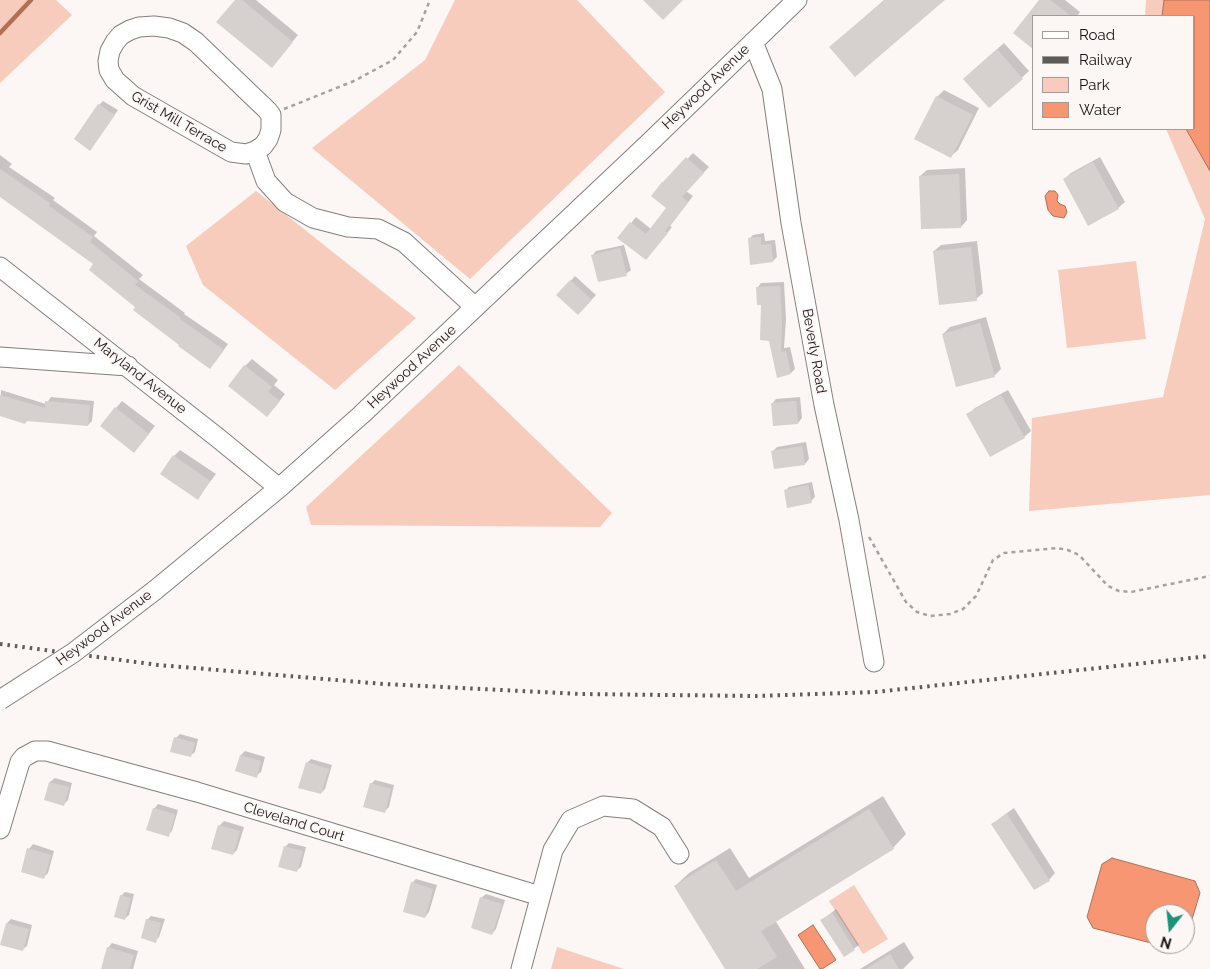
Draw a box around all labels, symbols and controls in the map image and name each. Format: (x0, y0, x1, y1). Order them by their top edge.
legend (1032, 15, 1195, 130)
text: Road (1079, 26, 1115, 44)
street label: Heywood Avenue (659, 41, 753, 133)
text: Railway (1079, 51, 1132, 69)
text: Park (1079, 76, 1110, 94)
street label: Grist Mill Terrace (128, 88, 230, 156)
text: Water (1079, 101, 1121, 119)
street label: Beverly Road (798, 307, 830, 395)
street label: Heywood Avenue (364, 322, 460, 412)
street label: Maryland Avenue (90, 334, 190, 418)
street label: Heywood Avenue (53, 587, 155, 669)
street label: Cleveland Court (242, 799, 346, 845)
north arrow (1145, 904, 1195, 954)
text: N (1159, 933, 1173, 952)

